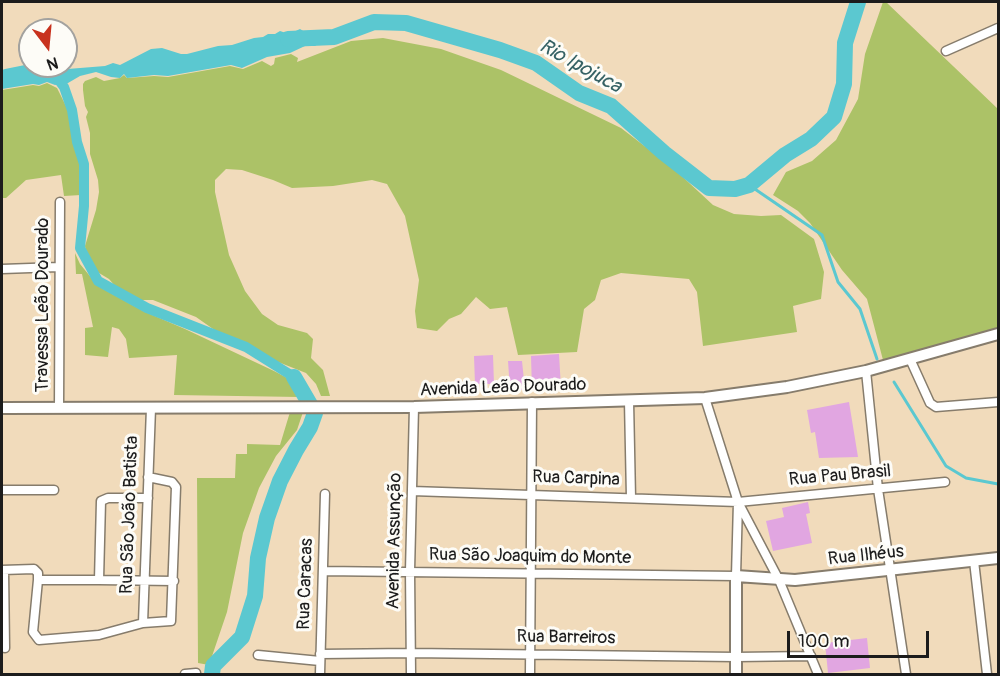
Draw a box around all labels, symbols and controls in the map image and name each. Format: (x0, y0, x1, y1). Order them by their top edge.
north arrow (18, 18, 78, 78)
water label: Rio Ipojuca (535, 35, 625, 99)
text: N (44, 52, 60, 74)
street label: Travessa Leão Dourado (32, 218, 54, 392)
street label: Avenida Leão Dourado (419, 374, 587, 402)
street label: Rua São João Batista (116, 435, 144, 595)
street label: Rua Pau Brasil (788, 461, 892, 491)
street label: Rua Carpina (532, 467, 620, 491)
street label: Avenida Assunção (383, 473, 407, 609)
street label: Rua Caracas (294, 538, 318, 630)
street label: Rua Ilhéus (827, 541, 905, 571)
street label: Rua São Joaquim do Monte (429, 544, 631, 570)
scale bar (790, 619, 932, 657)
street label: Rua Barreiros (516, 626, 616, 650)
text: 100 m (798, 630, 850, 653)

